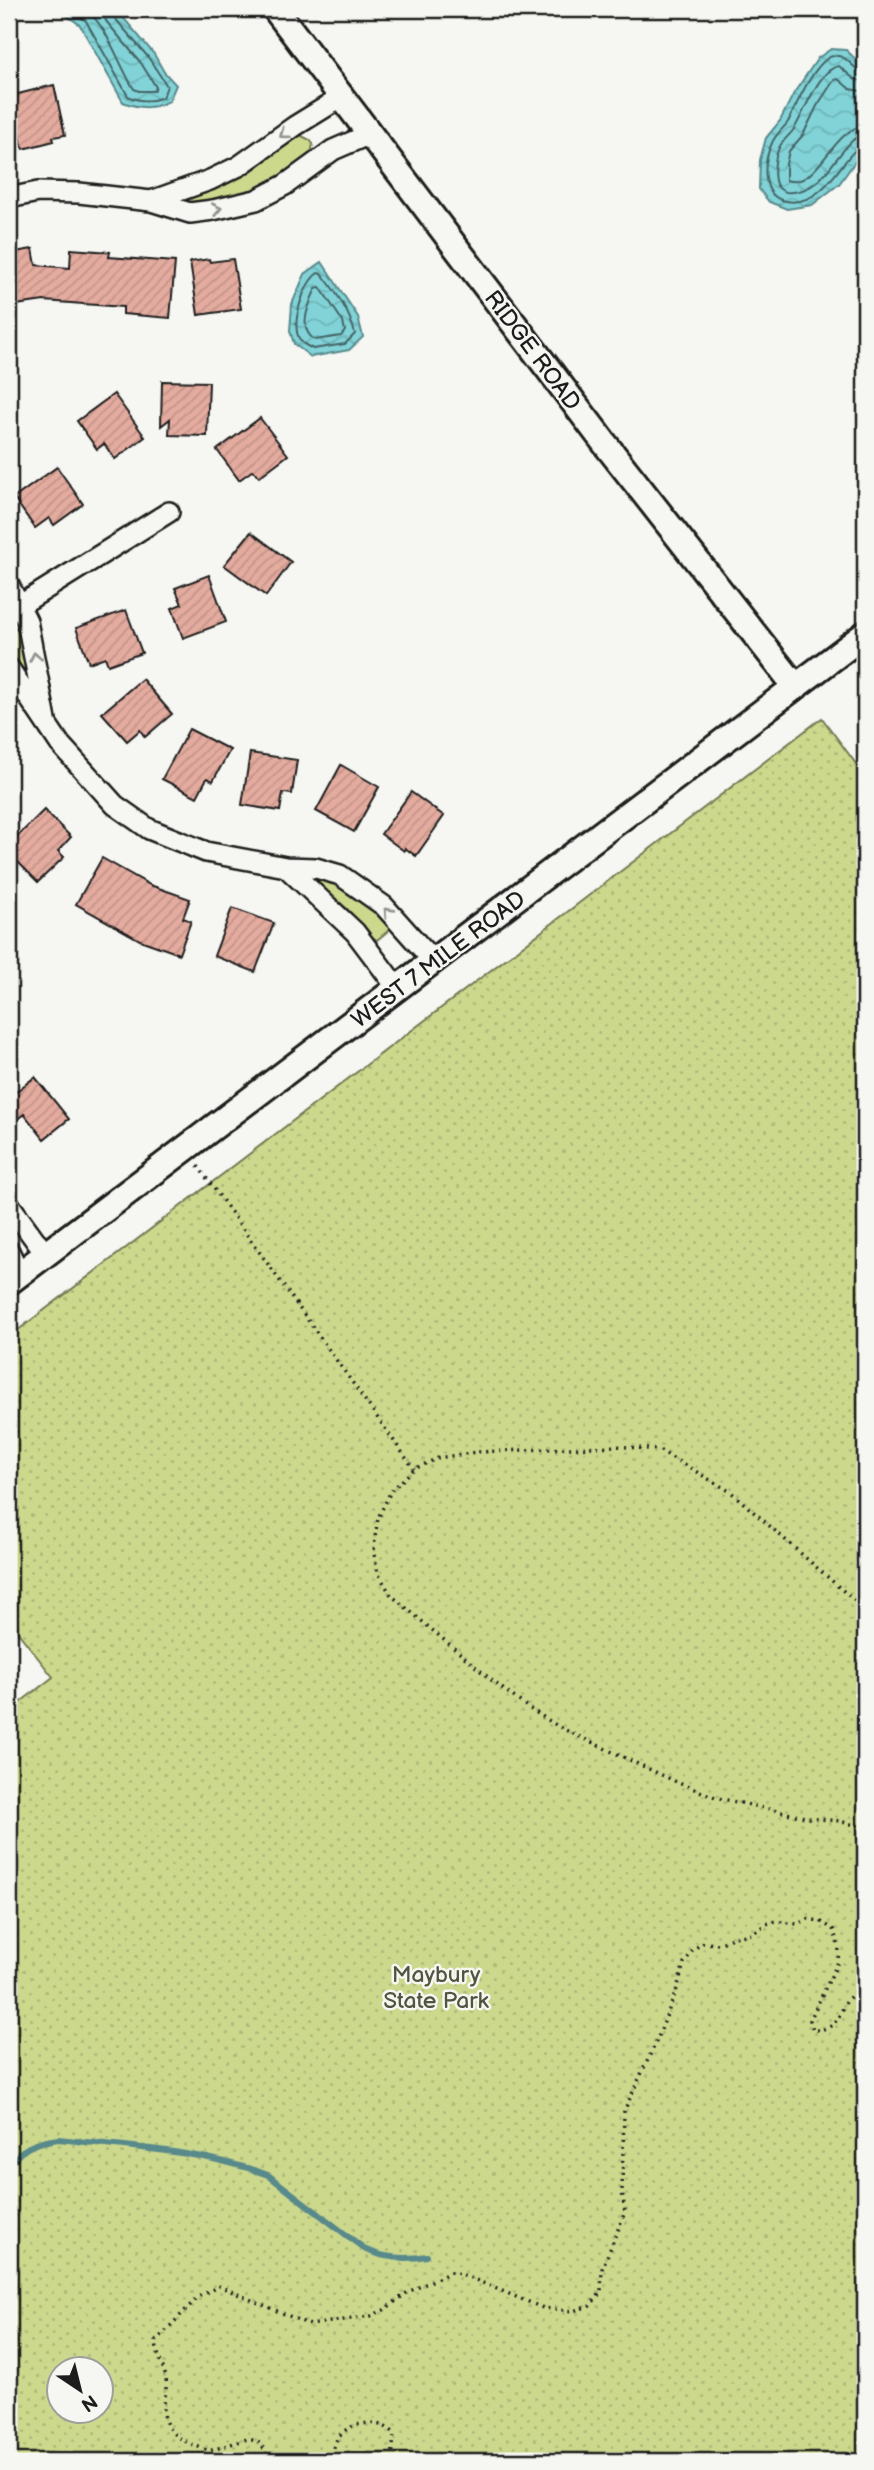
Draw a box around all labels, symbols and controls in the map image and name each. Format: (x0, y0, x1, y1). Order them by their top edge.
one-way arrow (279, 126, 292, 138)
one-way arrow (211, 202, 223, 217)
street label: RIDGE ROAD (478, 285, 586, 416)
one-way arrow (29, 651, 44, 663)
street label: WEST 7 MILE ROAD (346, 885, 531, 1034)
one-way arrow (384, 907, 396, 920)
park label: Maybury State Park (383, 1961, 490, 2015)
north arrow (46, 2354, 116, 2424)
text: N (76, 2389, 101, 2416)

